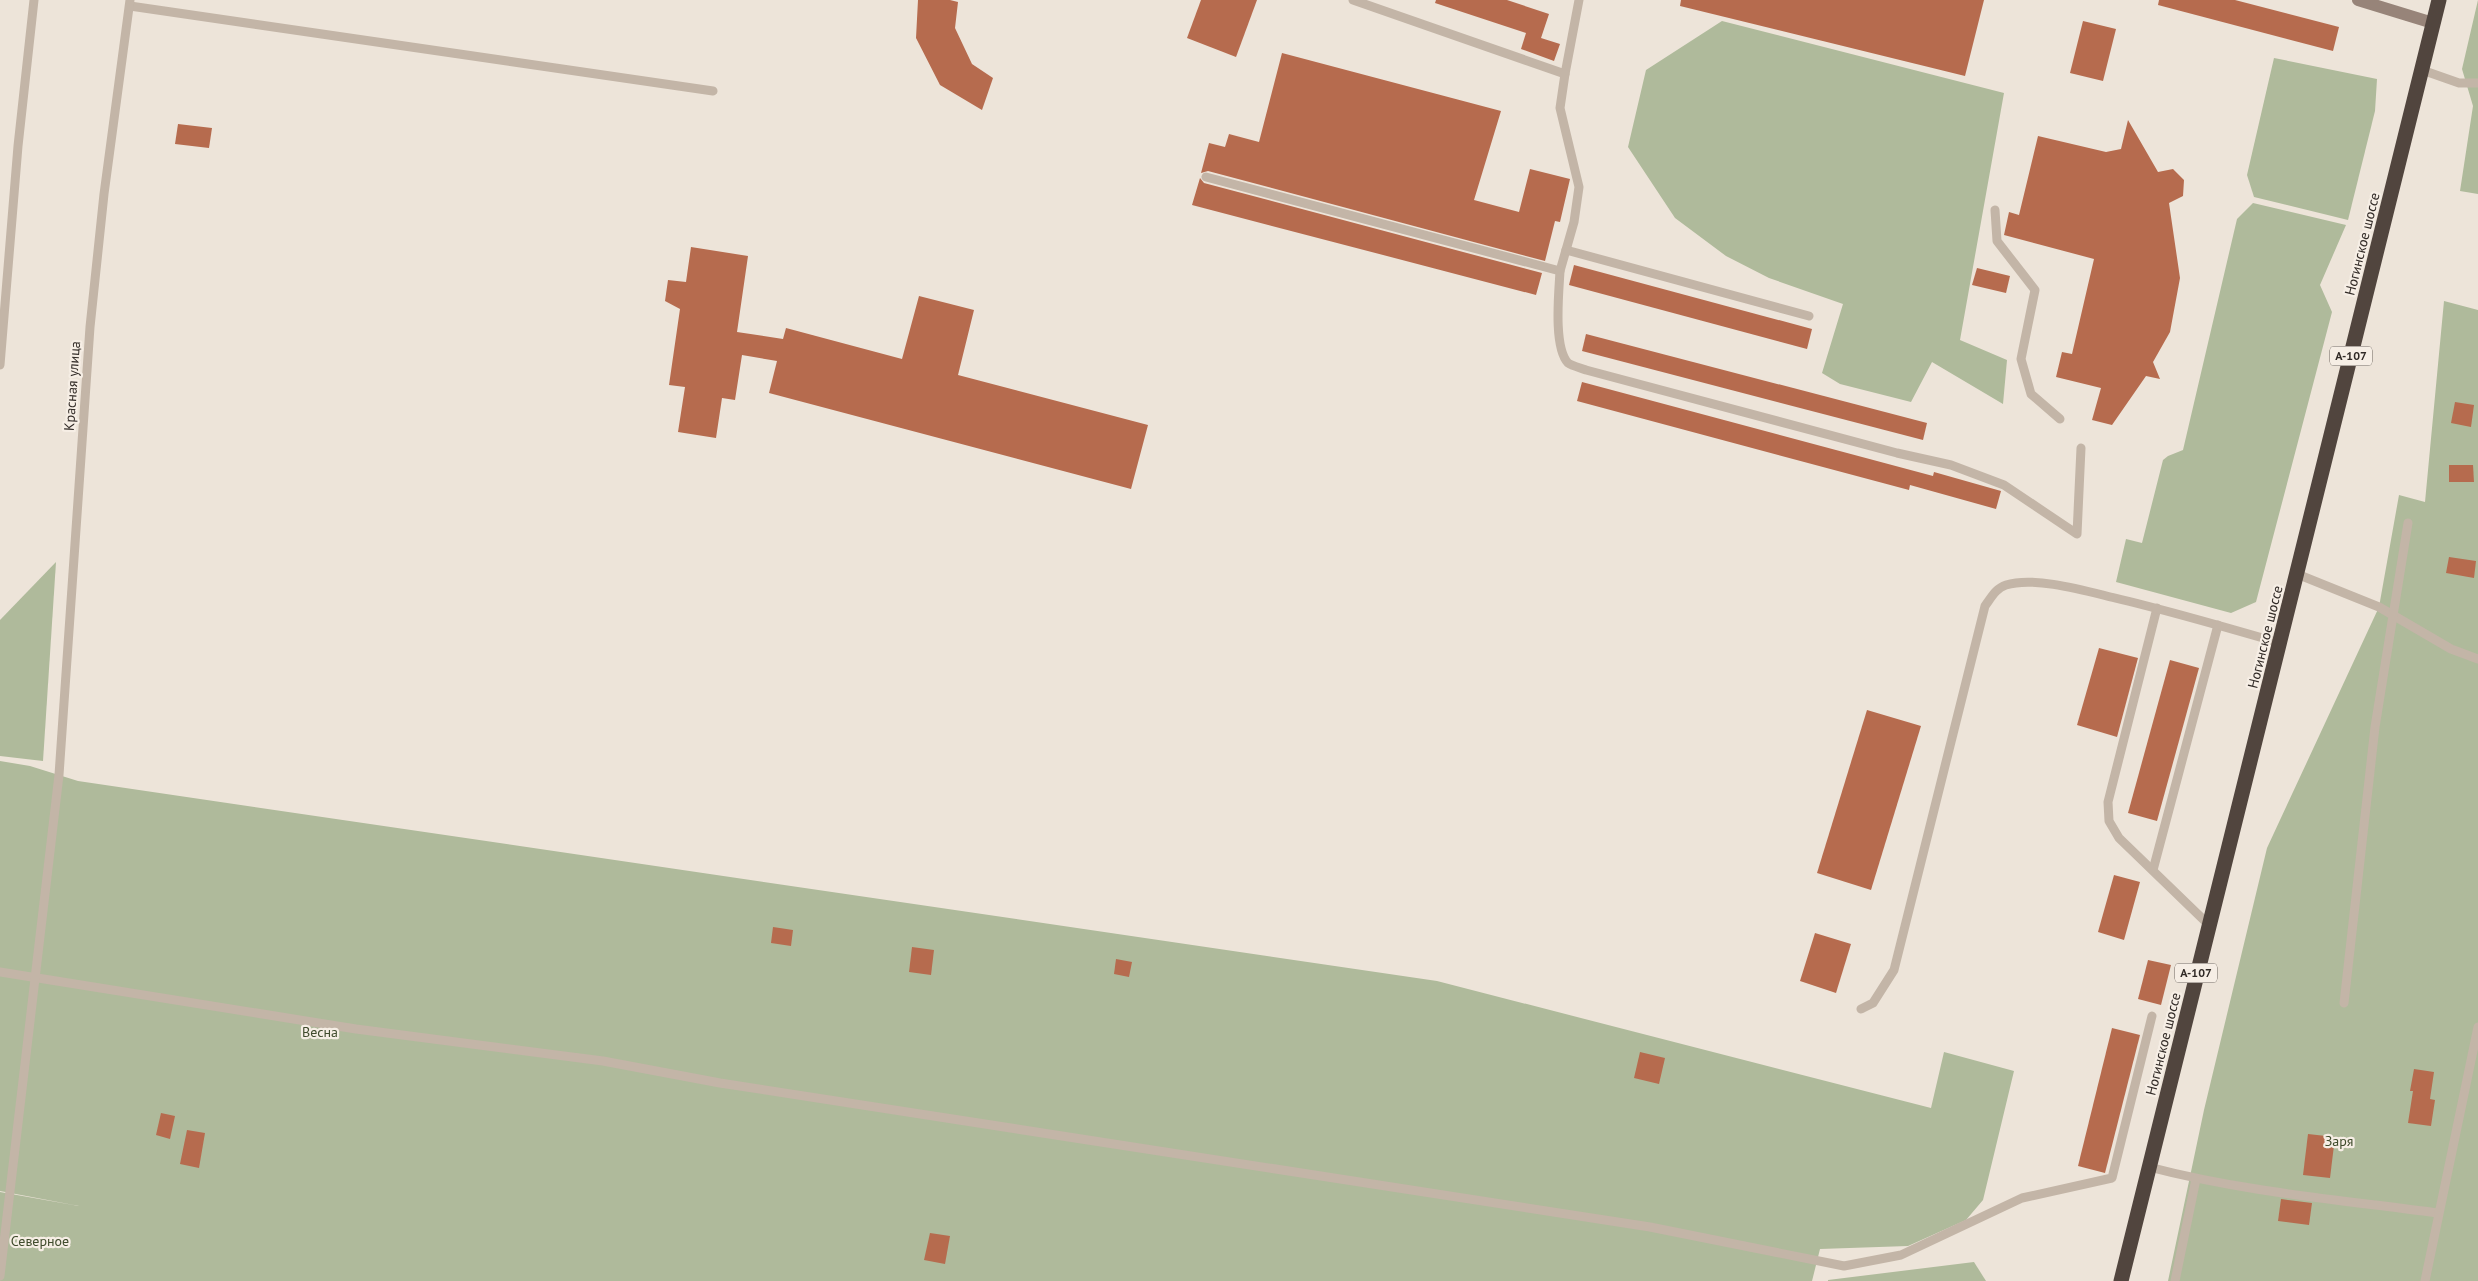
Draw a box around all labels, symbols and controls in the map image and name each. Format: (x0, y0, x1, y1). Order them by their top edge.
street label: Ногинское шоссе (2341, 191, 2383, 297)
street label: Красная улица (60, 340, 84, 431)
road number: А-107 (2330, 346, 2372, 366)
street label: Ногинское шоссе (2244, 584, 2286, 690)
road number: А-107 (2175, 964, 2217, 982)
street label: Ногинское шоссе (2142, 991, 2184, 1097)
park label: Весна (302, 1023, 338, 1041)
park label: Заря (2325, 1132, 2353, 1150)
park label: Северное (11, 1232, 69, 1250)

